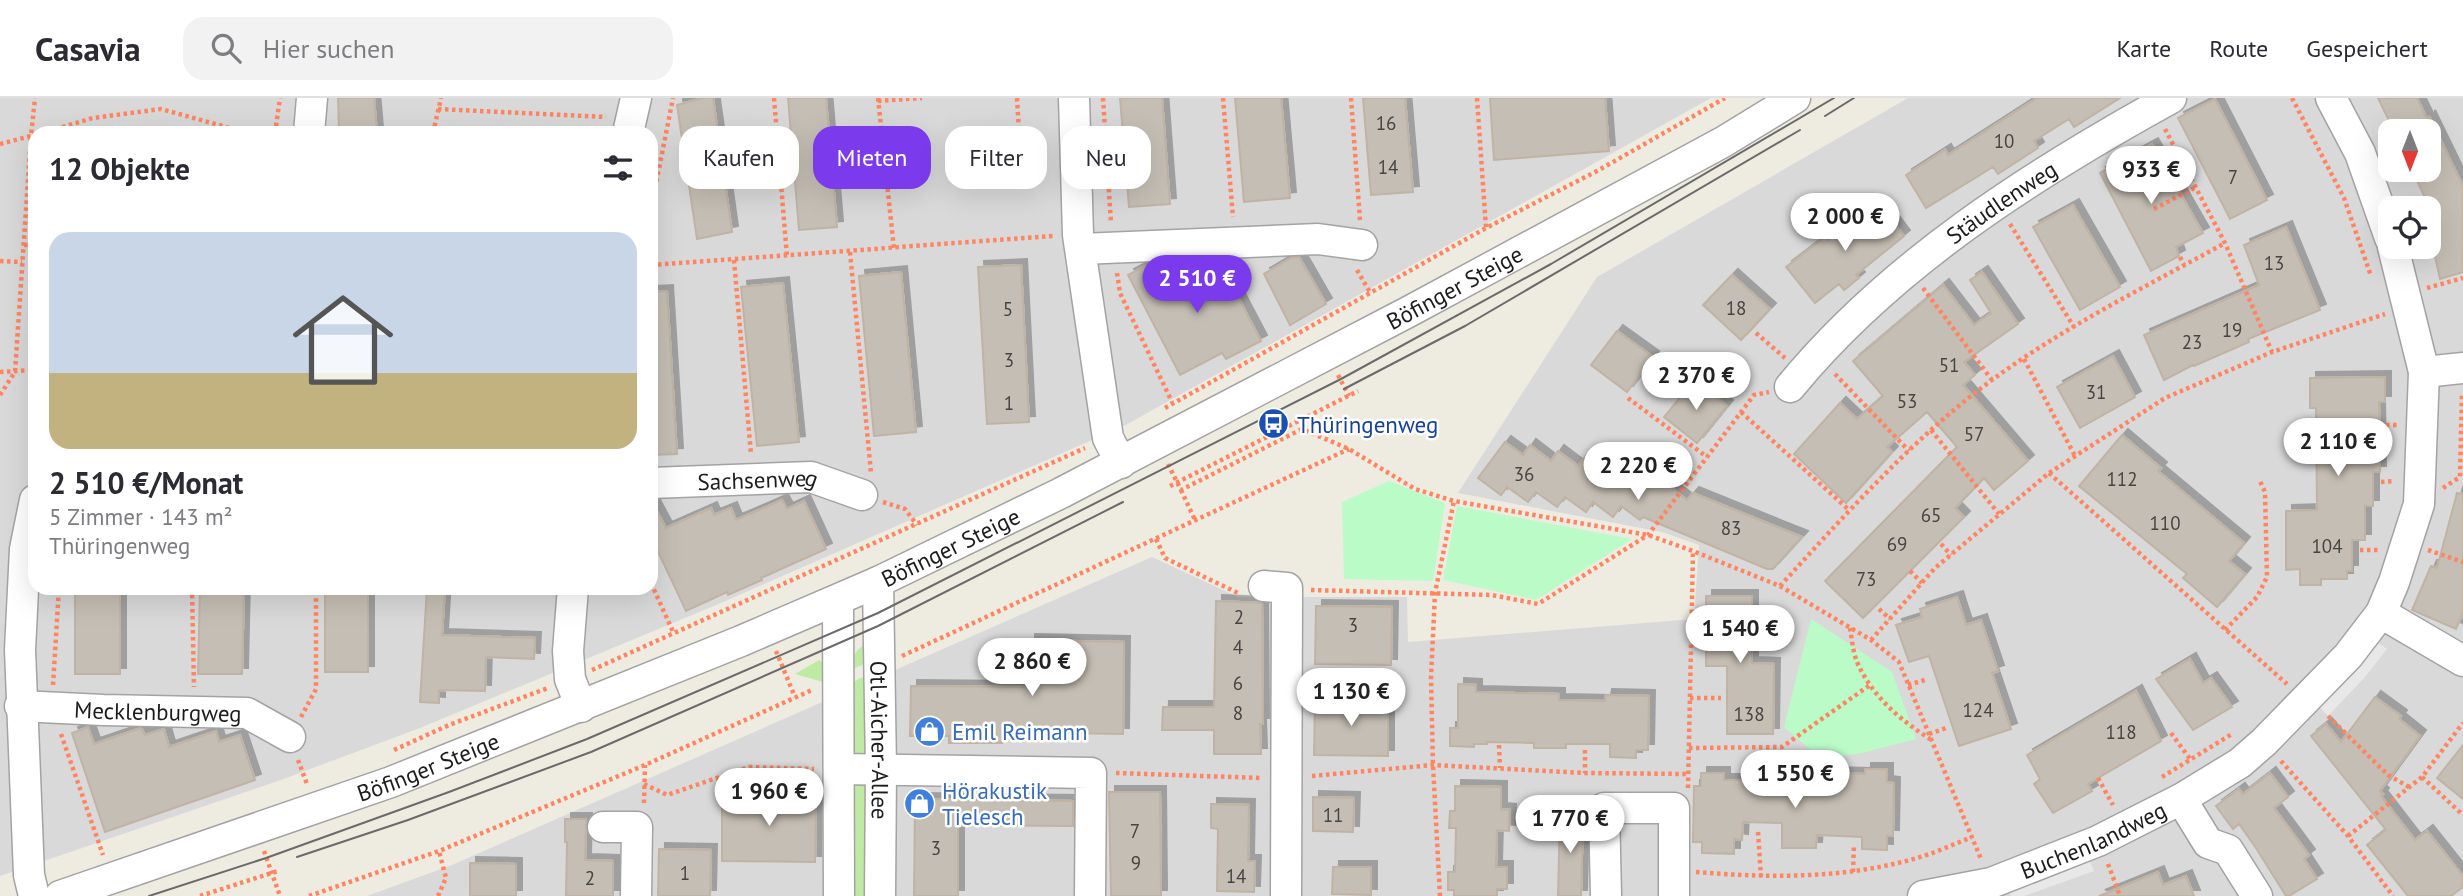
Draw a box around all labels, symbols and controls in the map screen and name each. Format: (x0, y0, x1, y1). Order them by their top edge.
search box (183, 17, 673, 80)
text: Casavia (35, 27, 141, 70)
icon: search (207, 29, 245, 67)
text: Hier suchen (263, 32, 395, 65)
text: Karte (2116, 33, 2171, 64)
text: Route (2209, 33, 2268, 64)
text: Gespeichert (2306, 33, 2428, 64)
house number: 16 (1376, 111, 1396, 135)
north arrow (2378, 119, 2441, 182)
map controls (2378, 119, 2441, 259)
chip: Kaufen (679, 126, 799, 189)
chip: Mieten (813, 126, 931, 189)
chip: Filter (945, 126, 1047, 189)
chip: Neu (1061, 126, 1151, 189)
house number: 10 (1994, 129, 2014, 153)
pin: 933 € (2102, 146, 2200, 206)
text: 12 Objekte (49, 149, 190, 188)
icon: filters (599, 149, 637, 187)
street label: Stäudlenweg (1940, 154, 2062, 250)
text: 933 € (2122, 154, 2180, 183)
house number: 14 (1378, 155, 1398, 179)
house number: 7 (2228, 165, 2238, 189)
pin: 2 000 € (1780, 194, 1910, 253)
button: locate (2378, 196, 2441, 259)
text: 2 000 € (1807, 201, 1883, 230)
street label: Böfinger Steige (1381, 239, 1527, 335)
house number: 13 (2264, 251, 2284, 275)
pin: 2 510 € (1132, 256, 1262, 315)
text: 2 510 € (1159, 263, 1235, 292)
icon: home (280, 277, 406, 403)
house number: 18 (1726, 296, 1746, 320)
house number: 5 (1003, 297, 1013, 321)
house number: 19 (2222, 318, 2242, 342)
house number: 23 (2182, 330, 2202, 354)
house number: 3 (1004, 348, 1014, 372)
pin: 2 370 € (1631, 352, 1761, 412)
house number: 51 (1939, 353, 1959, 377)
text: 2 370 € (1658, 360, 1734, 389)
house number: 31 (2086, 380, 2106, 404)
house number: 53 (1897, 389, 1917, 413)
house number: 1 (1004, 391, 1014, 415)
bus stop icon: Thüringenweg (1257, 407, 1291, 441)
place label: Thüringenweg (1297, 410, 1438, 439)
pin: 2 110 € (2273, 418, 2403, 478)
house number: 57 (1964, 422, 1984, 446)
text: 2 110 € (2300, 426, 2376, 455)
pin: 2 220 € (1573, 442, 1703, 502)
text: 2 220 € (1600, 450, 1676, 479)
street label: Sachsenweg (697, 462, 823, 496)
house number: 36 (1514, 462, 1534, 486)
text: 2 510 €/Monat (49, 463, 243, 502)
house number: 112 (2106, 467, 2138, 491)
street label: Böfinger Steige (876, 501, 1024, 593)
text: 5 Zimmer · 143 m² (49, 502, 233, 531)
house number: 65 (1921, 503, 1941, 527)
house number: 110 (2149, 511, 2181, 535)
house number: 83 (1721, 516, 1741, 540)
text: Thüringenweg (49, 531, 190, 560)
house number: 69 (1887, 532, 1907, 556)
house number: 104 (2311, 534, 2343, 558)
house number: 73 (1856, 567, 1876, 591)
house number: 2 (1234, 605, 1244, 629)
pin: 1 540 € (1675, 606, 1805, 665)
house number: 3 (1348, 613, 1358, 637)
text: 1 540 € (1702, 613, 1778, 642)
house number: 4 (1233, 635, 1243, 659)
pin: 2 860 € (967, 638, 1097, 698)
text: 2 860 € (994, 646, 1070, 675)
street label: Otl-Aicher-Allee (865, 660, 896, 820)
pin: 1 130 € (1286, 668, 1416, 728)
house number: 6 (1233, 671, 1243, 695)
text: 1 130 € (1313, 676, 1389, 705)
street label: Mecklenburgweg (73, 694, 242, 727)
house number: 124 (1962, 698, 1994, 722)
house number: 8 (1233, 701, 1243, 725)
house number: 138 (1733, 702, 1765, 726)
shop icon: Emil Reimann (912, 714, 946, 748)
place label: Emil Reimann (952, 717, 1088, 746)
house number: 118 (2105, 720, 2137, 744)
street label: Böfinger Steige (353, 726, 503, 807)
pin: 1 550 € (1730, 750, 1860, 810)
text: 1 550 € (1757, 758, 1833, 787)
pin: 1 960 € (704, 768, 834, 828)
text: 1 960 € (731, 776, 807, 805)
place label: Hörakustik Tielesch (942, 776, 1047, 831)
shop icon: Hörakustik Tielesch (902, 786, 936, 820)
street label: Buchenlandweg (2016, 795, 2171, 885)
pin: 1 770 € (1505, 796, 1635, 855)
house number: 11 (1323, 803, 1343, 827)
text: 1 770 € (1532, 803, 1608, 832)
house number: 7 (1130, 819, 1140, 843)
house number: 3 (931, 836, 941, 860)
house number: 9 (1131, 851, 1141, 875)
house number: 1 (680, 861, 690, 885)
house number: 14 (1226, 864, 1246, 888)
house number: 2 (585, 866, 595, 890)

